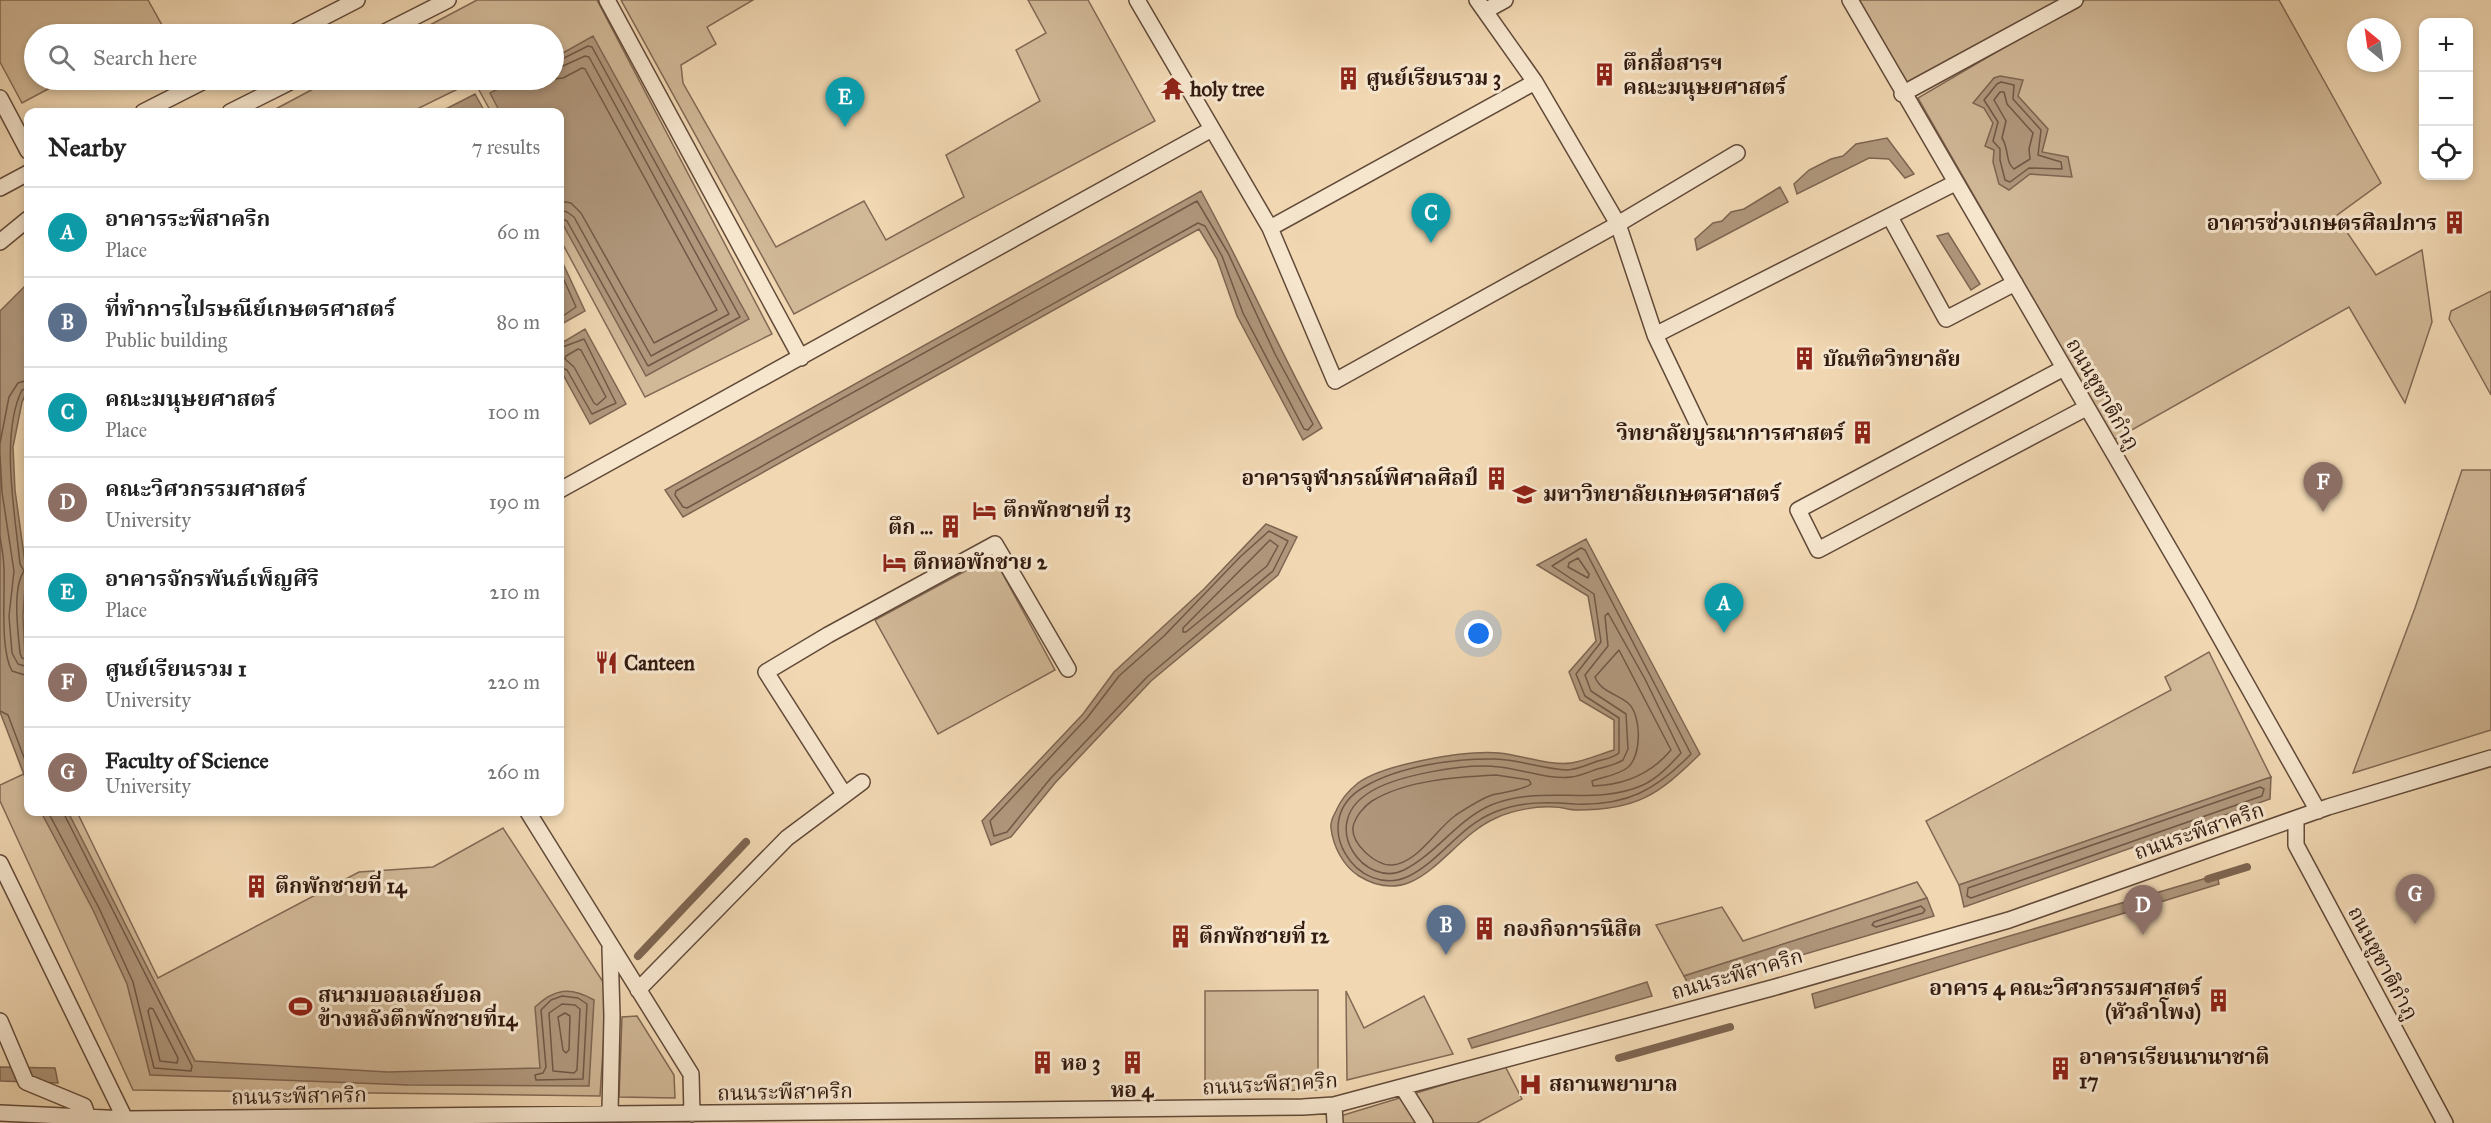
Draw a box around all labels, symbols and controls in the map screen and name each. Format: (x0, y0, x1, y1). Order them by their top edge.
north arrow (2347, 18, 2401, 72)
map controls (2419, 18, 2473, 180)
button: + (2419, 18, 2473, 72)
search box (24, 24, 564, 90)
icon: search (45, 41, 78, 74)
text: Search here (93, 44, 197, 71)
place label: ตึกสื่อสารฯ คณะมนุษยศาสตร์ (1623, 47, 1788, 101)
building icon: ตึกสื่อสารฯ คณะมนุษยศาสตร์ (1592, 62, 1618, 88)
building icon: ศูนย์เรียนรวม 3 (1335, 65, 1361, 91)
place label: ศูนย์เรียนรวม 3 (1366, 65, 1501, 91)
button: − (2419, 72, 2473, 126)
temple icon: holy tree (1159, 76, 1185, 102)
place label: holy tree (1189, 76, 1265, 102)
pin: E (826, 78, 864, 127)
button: locate (2419, 126, 2473, 180)
text: Nearby (48, 131, 126, 163)
text: 7 results (472, 135, 540, 159)
pin: C (1412, 194, 1450, 243)
text: อาคารระพีสาคริก (105, 205, 270, 232)
place label: อาคารช่วงเกษตรศิลปการ (2207, 210, 2437, 236)
building icon: อาคารช่วงเกษตรศิลปการ (2442, 210, 2468, 236)
text: A (61, 220, 74, 244)
text: 60 m (497, 220, 540, 244)
text: Place (105, 238, 147, 262)
text: ที่ทำการไปรษณีย์เกษตรศาสตร์ (105, 295, 395, 322)
text: B (61, 310, 74, 334)
text: 80 m (497, 310, 540, 334)
text: Public building (105, 328, 227, 352)
street label: ถนนชูชาติกำภู (2060, 333, 2146, 455)
building icon: บัณฑิตวิทยาลัย (1792, 346, 1818, 372)
place label: บัณฑิตวิทยาลัย (1823, 346, 1960, 372)
text: คณะมนุษยศาสตร์ (105, 385, 276, 412)
text: C (61, 400, 74, 424)
text: 100 m (488, 400, 540, 424)
text: Place (105, 418, 147, 442)
place label: วิทยาลัยบูรณาการศาสตร์ (1616, 420, 1846, 446)
building icon: วิทยาลัยบูรณาการศาสตร์ (1849, 420, 1875, 446)
pin: F (2304, 462, 2342, 512)
place label: อาคารจุฬาภรณ์พิศาลศิลป์ (1242, 465, 1478, 492)
building icon: อาคารจุฬาภรณ์พิศาลศิลป์ (1483, 465, 1509, 491)
text: คณะวิศวกรรมศาสตร์ (105, 475, 306, 502)
school or university icon: มหาวิทยาลัยเกษตรศาสตร์ (1512, 481, 1538, 507)
place label: มหาวิทยาลัยเกษตรศาสตร์ (1543, 481, 1782, 507)
text: D (60, 490, 75, 514)
text: 190 m (489, 490, 540, 514)
place label: ตึกพักชายที่ 13 (1003, 494, 1131, 523)
hotel icon: ตึกพักชายที่ 13 (972, 497, 998, 523)
text: University (105, 508, 191, 532)
place label: ตึก ... (888, 514, 933, 540)
building icon: ตึก ... (938, 514, 964, 540)
hotel icon: ตึกหอพักชาย 2 (882, 549, 908, 575)
place label: ตึกหอพักชาย 2 (913, 549, 1048, 575)
text: อาคารจักรพันธ์เพ็ญศิริ (105, 565, 319, 592)
text: E (60, 580, 75, 604)
text: 210 m (490, 580, 540, 604)
pin: A (1704, 584, 1744, 633)
text: Place (105, 598, 147, 622)
your location (1464, 619, 1493, 648)
restaurant icon: Canteen (593, 650, 619, 676)
place label: Canteen (624, 650, 695, 676)
text: ศูนย์เรียนรวม 1 (105, 655, 247, 682)
text: F (61, 670, 74, 694)
text: 220 m (488, 670, 540, 694)
text: University (105, 688, 191, 712)
text: Faculty of Science (105, 747, 269, 774)
text: G (60, 760, 75, 784)
text: 260 m (487, 760, 540, 784)
text: University (105, 774, 191, 798)
street label: ถนนระพีสาคริก (2130, 797, 2268, 865)
place label: ตึกพักชายที่ 14 (275, 870, 408, 899)
building icon: ตึกพักชายที่ 14 (244, 873, 270, 899)
pin: G (2396, 874, 2434, 924)
pin: D (2124, 886, 2162, 935)
street label: ถนนชูชาติกำภู (2342, 902, 2424, 1024)
pin: B (1426, 906, 1466, 955)
building icon: กองกิจการนิสิต (1472, 916, 1498, 942)
place label: กองกิจการนิสิต (1503, 916, 1642, 942)
place label: ตึกพักชายที่ 12 (1199, 920, 1330, 949)
building icon: ตึกพักชายที่ 12 (1168, 923, 1194, 949)
street label: ถนนระพีสาคริก (1668, 943, 1806, 1005)
place label: อาคาร 4 คณะวิศวกรรมศาสตร์ (หัวลำโพง) (1929, 975, 2203, 1025)
place label: สนามบอลเลย์บอล ข้างหลังตึกพักชายที่14 (318, 982, 519, 1032)
building icon: อาคาร 4 คณะวิศวกรรมศาสตร์ (หัวลำโพง) (2206, 987, 2232, 1013)
sports icon: สนามบอลเลย์บอล ข้างหลังตึกพักชายที่14 (287, 994, 313, 1020)
place label: อาคารเรียนนานาชาติ 17 (2079, 1044, 2270, 1094)
building icon: หอ 4 (1119, 1049, 1145, 1075)
building icon: หอ 3 (1030, 1050, 1056, 1076)
place label: หอ 3 (1061, 1050, 1100, 1076)
building icon: อาคารเรียนนานาชาติ 17 (2048, 1056, 2074, 1082)
street label: ถนนระพีสาคริก (1201, 1067, 1339, 1101)
hospital icon: สถานพยาบาล (1518, 1071, 1544, 1097)
place label: สถานพยาบาล (1549, 1071, 1678, 1097)
place label: หอ 4 (1111, 1077, 1155, 1103)
street label: ถนนระพีสาคริก (717, 1078, 853, 1106)
street label: ถนนระพีสาคริก (231, 1082, 367, 1110)

